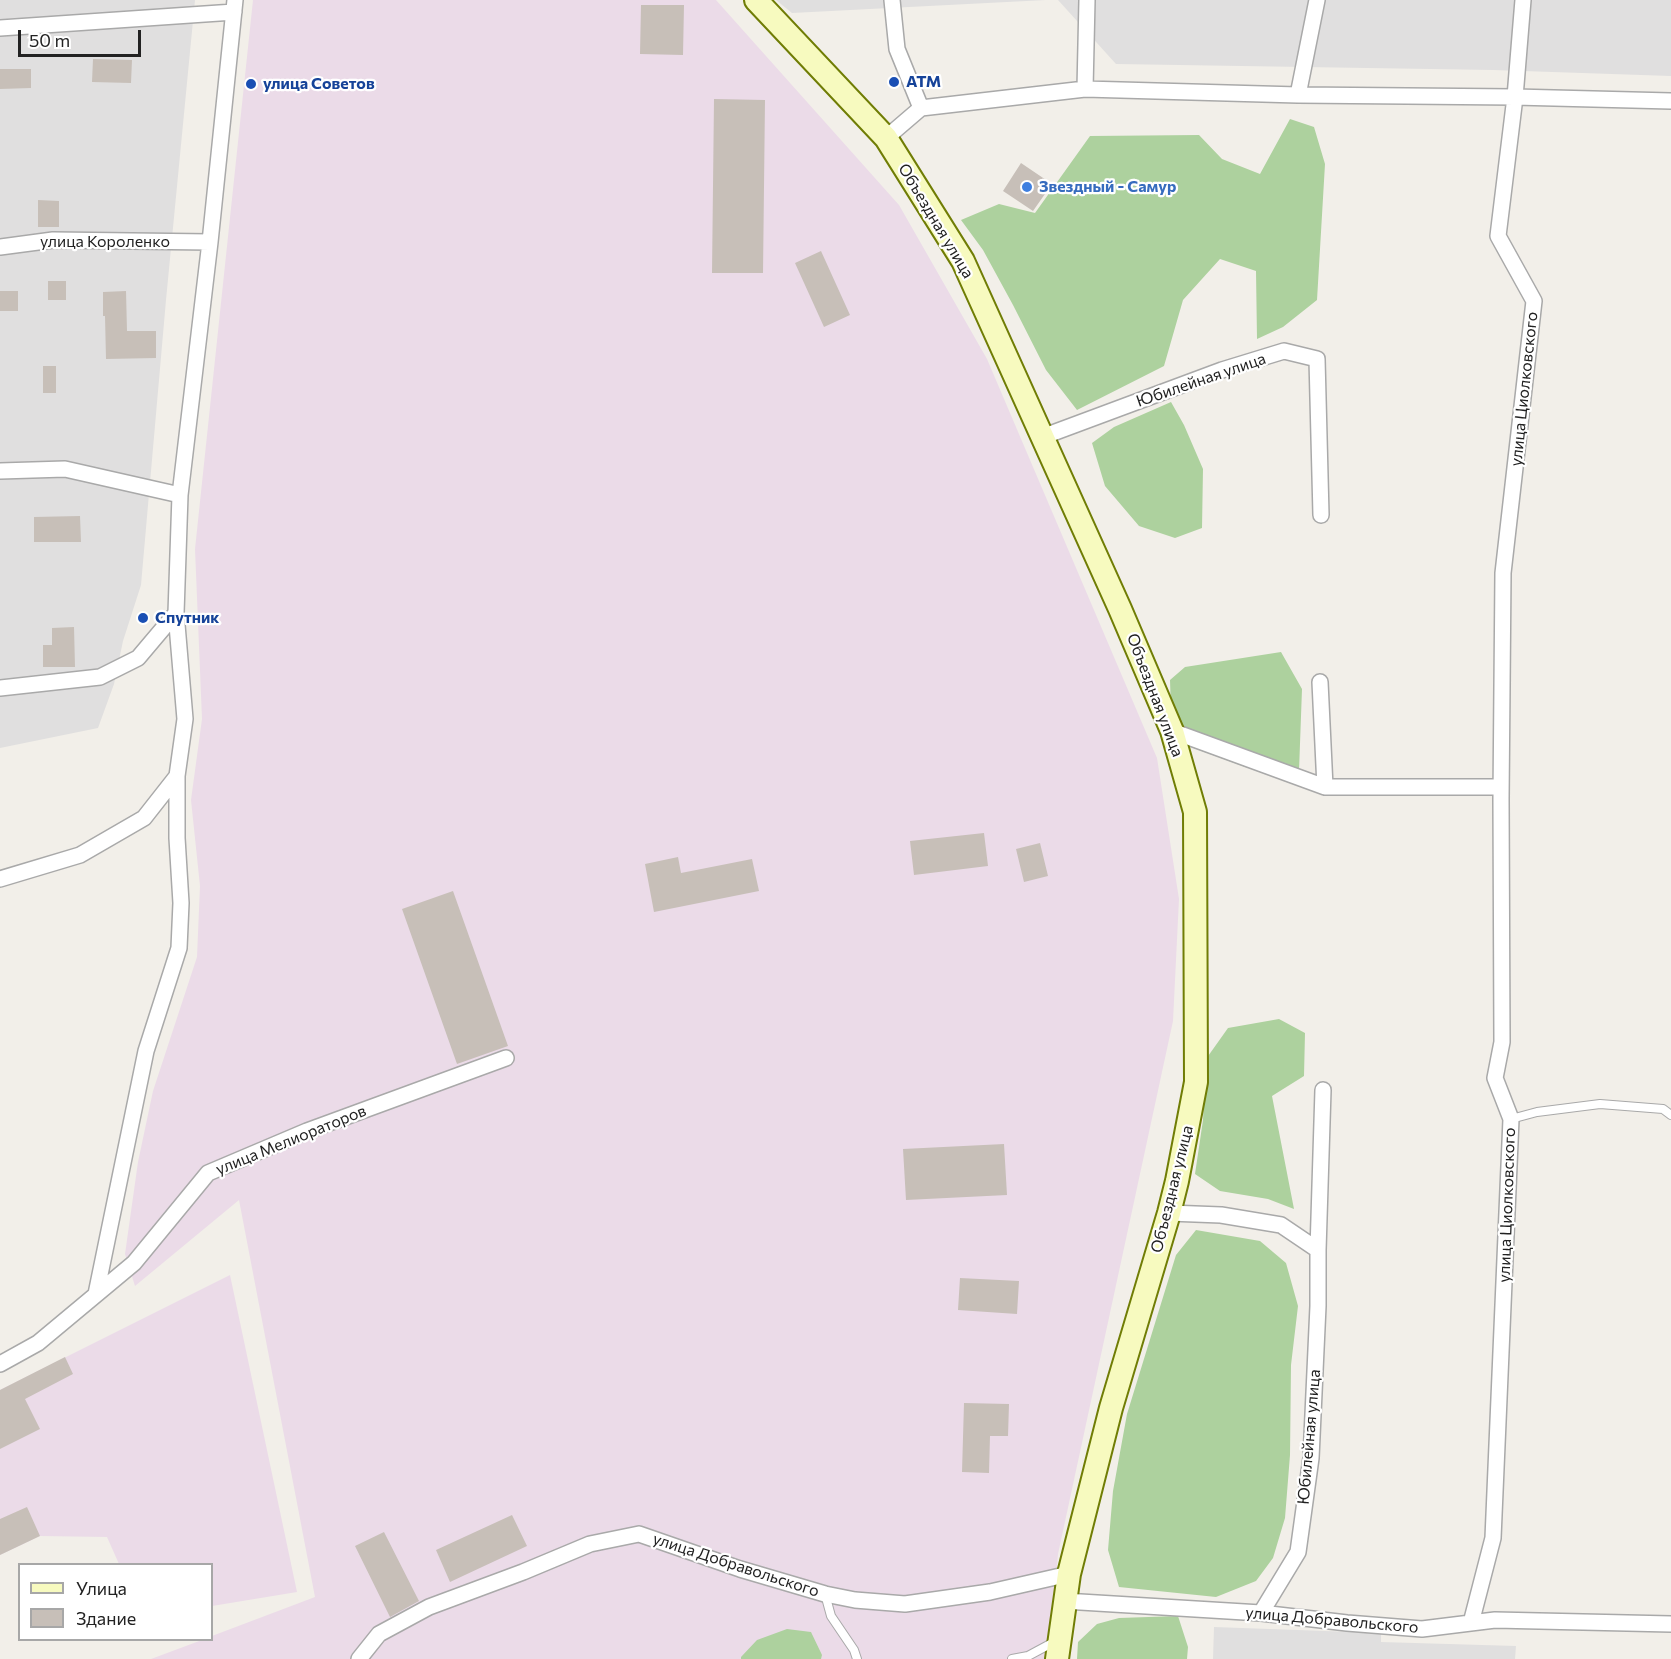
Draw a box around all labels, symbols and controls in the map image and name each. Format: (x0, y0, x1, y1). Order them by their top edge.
scale bar (21, 18, 144, 56)
text: 50 m (29, 29, 70, 51)
place label: АТМ (906, 72, 941, 92)
place label: улица Советов (263, 74, 375, 94)
marker: АТМ (887, 75, 901, 89)
marker: улица Советов (244, 77, 258, 91)
street label: Объездная улица (894, 160, 978, 282)
place label: Звездный - Самур (1039, 177, 1176, 197)
marker: Звездный - Самур (1020, 180, 1034, 194)
street label: улица Короленко (40, 232, 170, 252)
street label: улица Циолковского (1506, 311, 1542, 467)
street label: Юбилейная улица (1134, 349, 1268, 411)
place label: Спутник (155, 608, 219, 628)
marker: Спутник (136, 611, 150, 625)
street label: Объездная улица (1123, 631, 1187, 759)
street label: улица Мелиораторов (213, 1101, 369, 1179)
street label: Объездная улица (1147, 1123, 1197, 1255)
street label: улица Циолковского (1495, 1127, 1519, 1283)
street label: Юбилейная улица (1294, 1369, 1324, 1505)
street label: улица Добравольского (650, 1529, 822, 1601)
legend (18, 1563, 213, 1641)
text: Улица (76, 1577, 127, 1599)
street label: улица Добравольского (1245, 1603, 1419, 1637)
text: Здание (76, 1607, 136, 1629)

